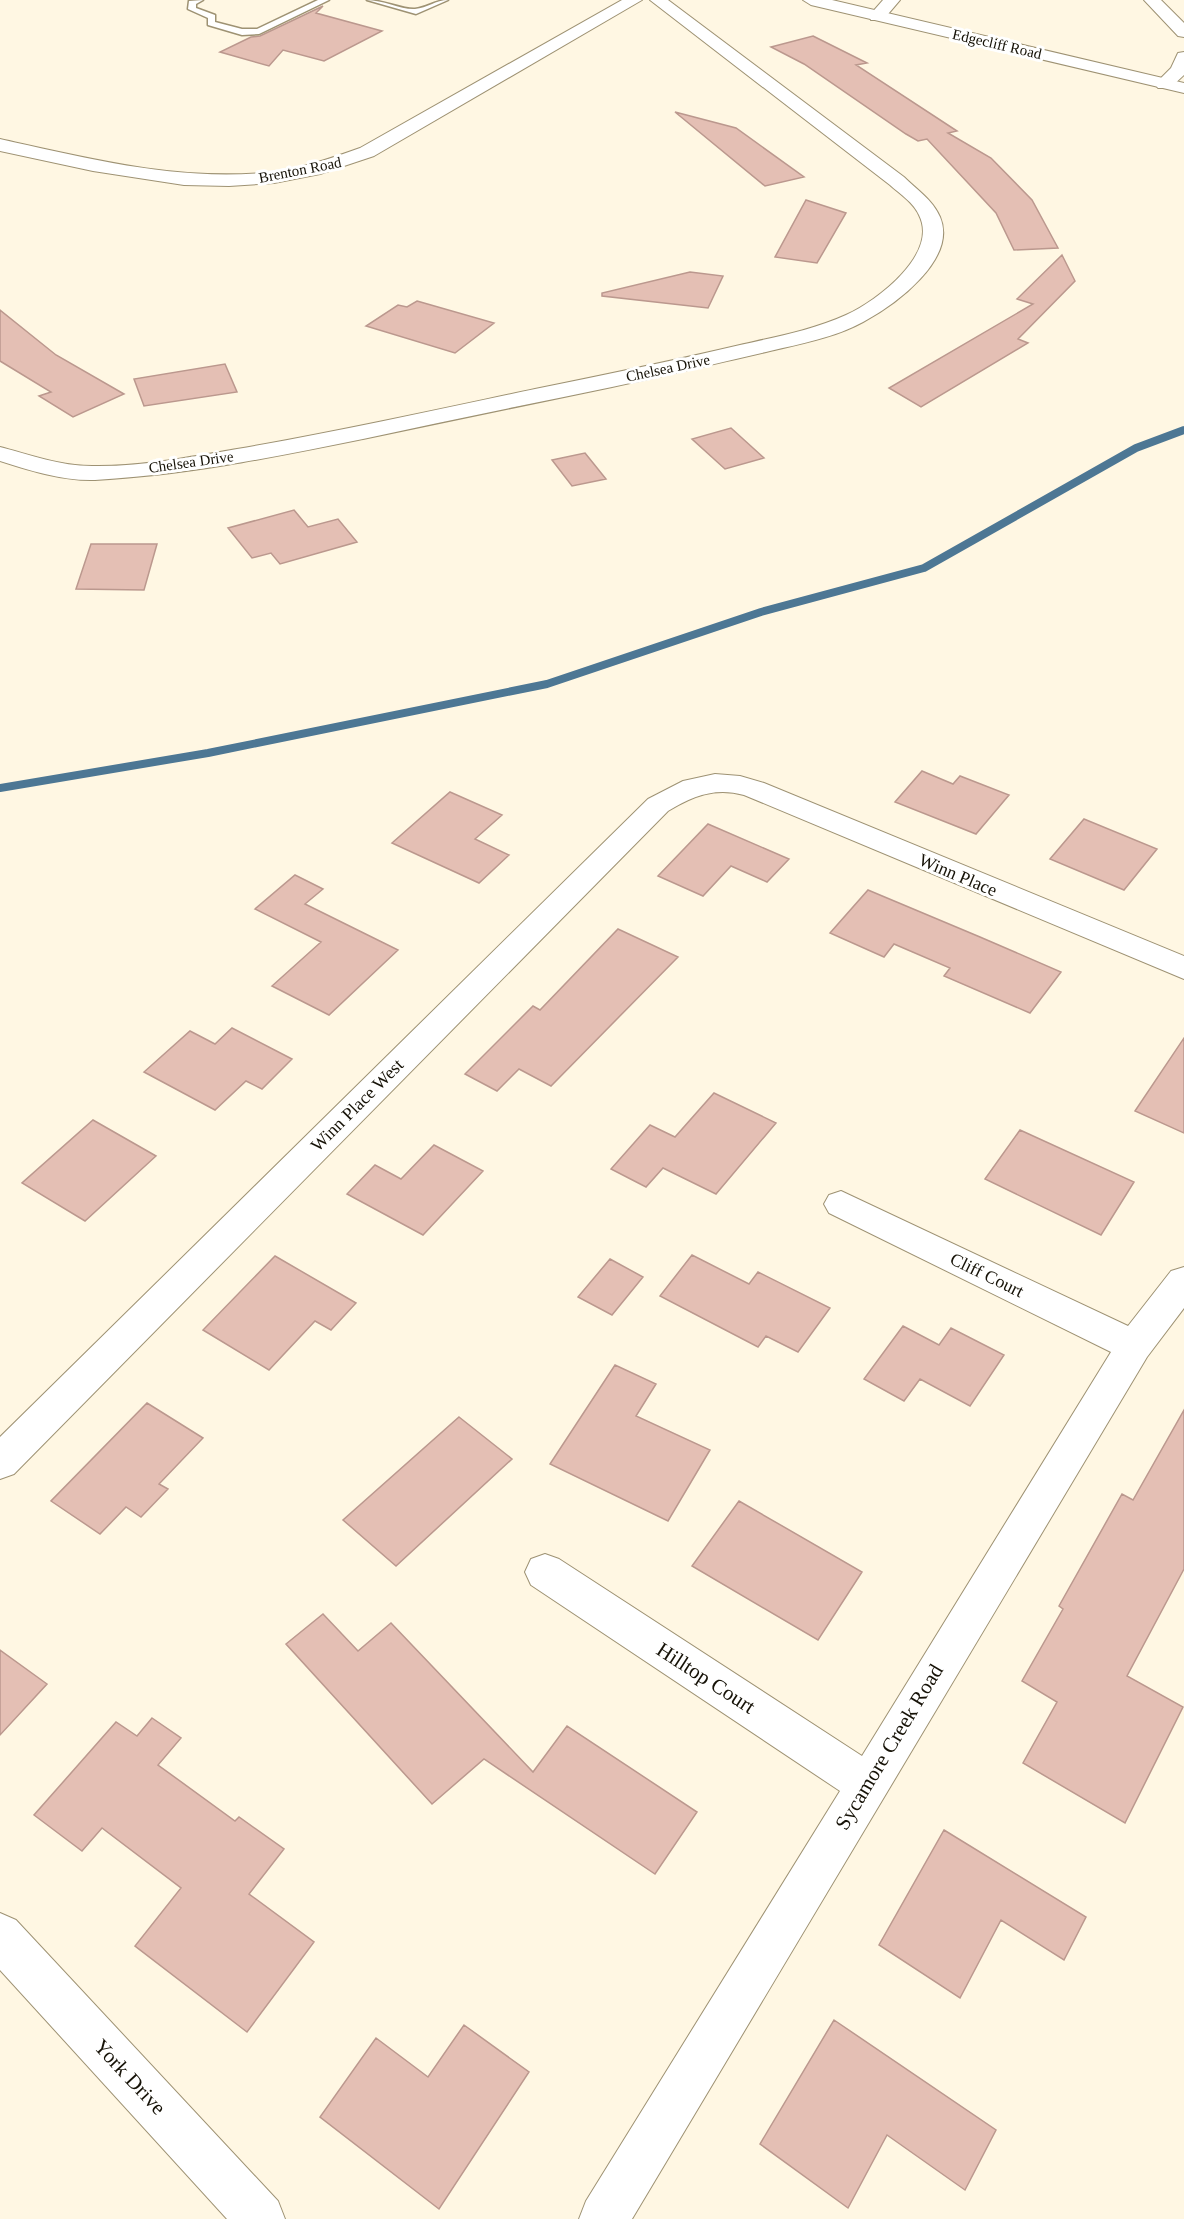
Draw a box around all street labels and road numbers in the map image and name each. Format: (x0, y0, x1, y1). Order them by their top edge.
street label: Edgecliff Road (951, 26, 1044, 62)
street label: Brenton Road (257, 154, 343, 186)
street label: Chelsea Drive (625, 351, 712, 385)
street label: Chelsea Drive (148, 448, 235, 476)
street label: Winn Place (916, 850, 1000, 900)
street label: Winn Place West (307, 1055, 407, 1155)
street label: Cliff Court (947, 1249, 1027, 1301)
street label: Hilltop Court (652, 1637, 760, 1719)
street label: Sycamore Creek Road (830, 1659, 948, 1834)
street label: York Drive (89, 2034, 171, 2120)

